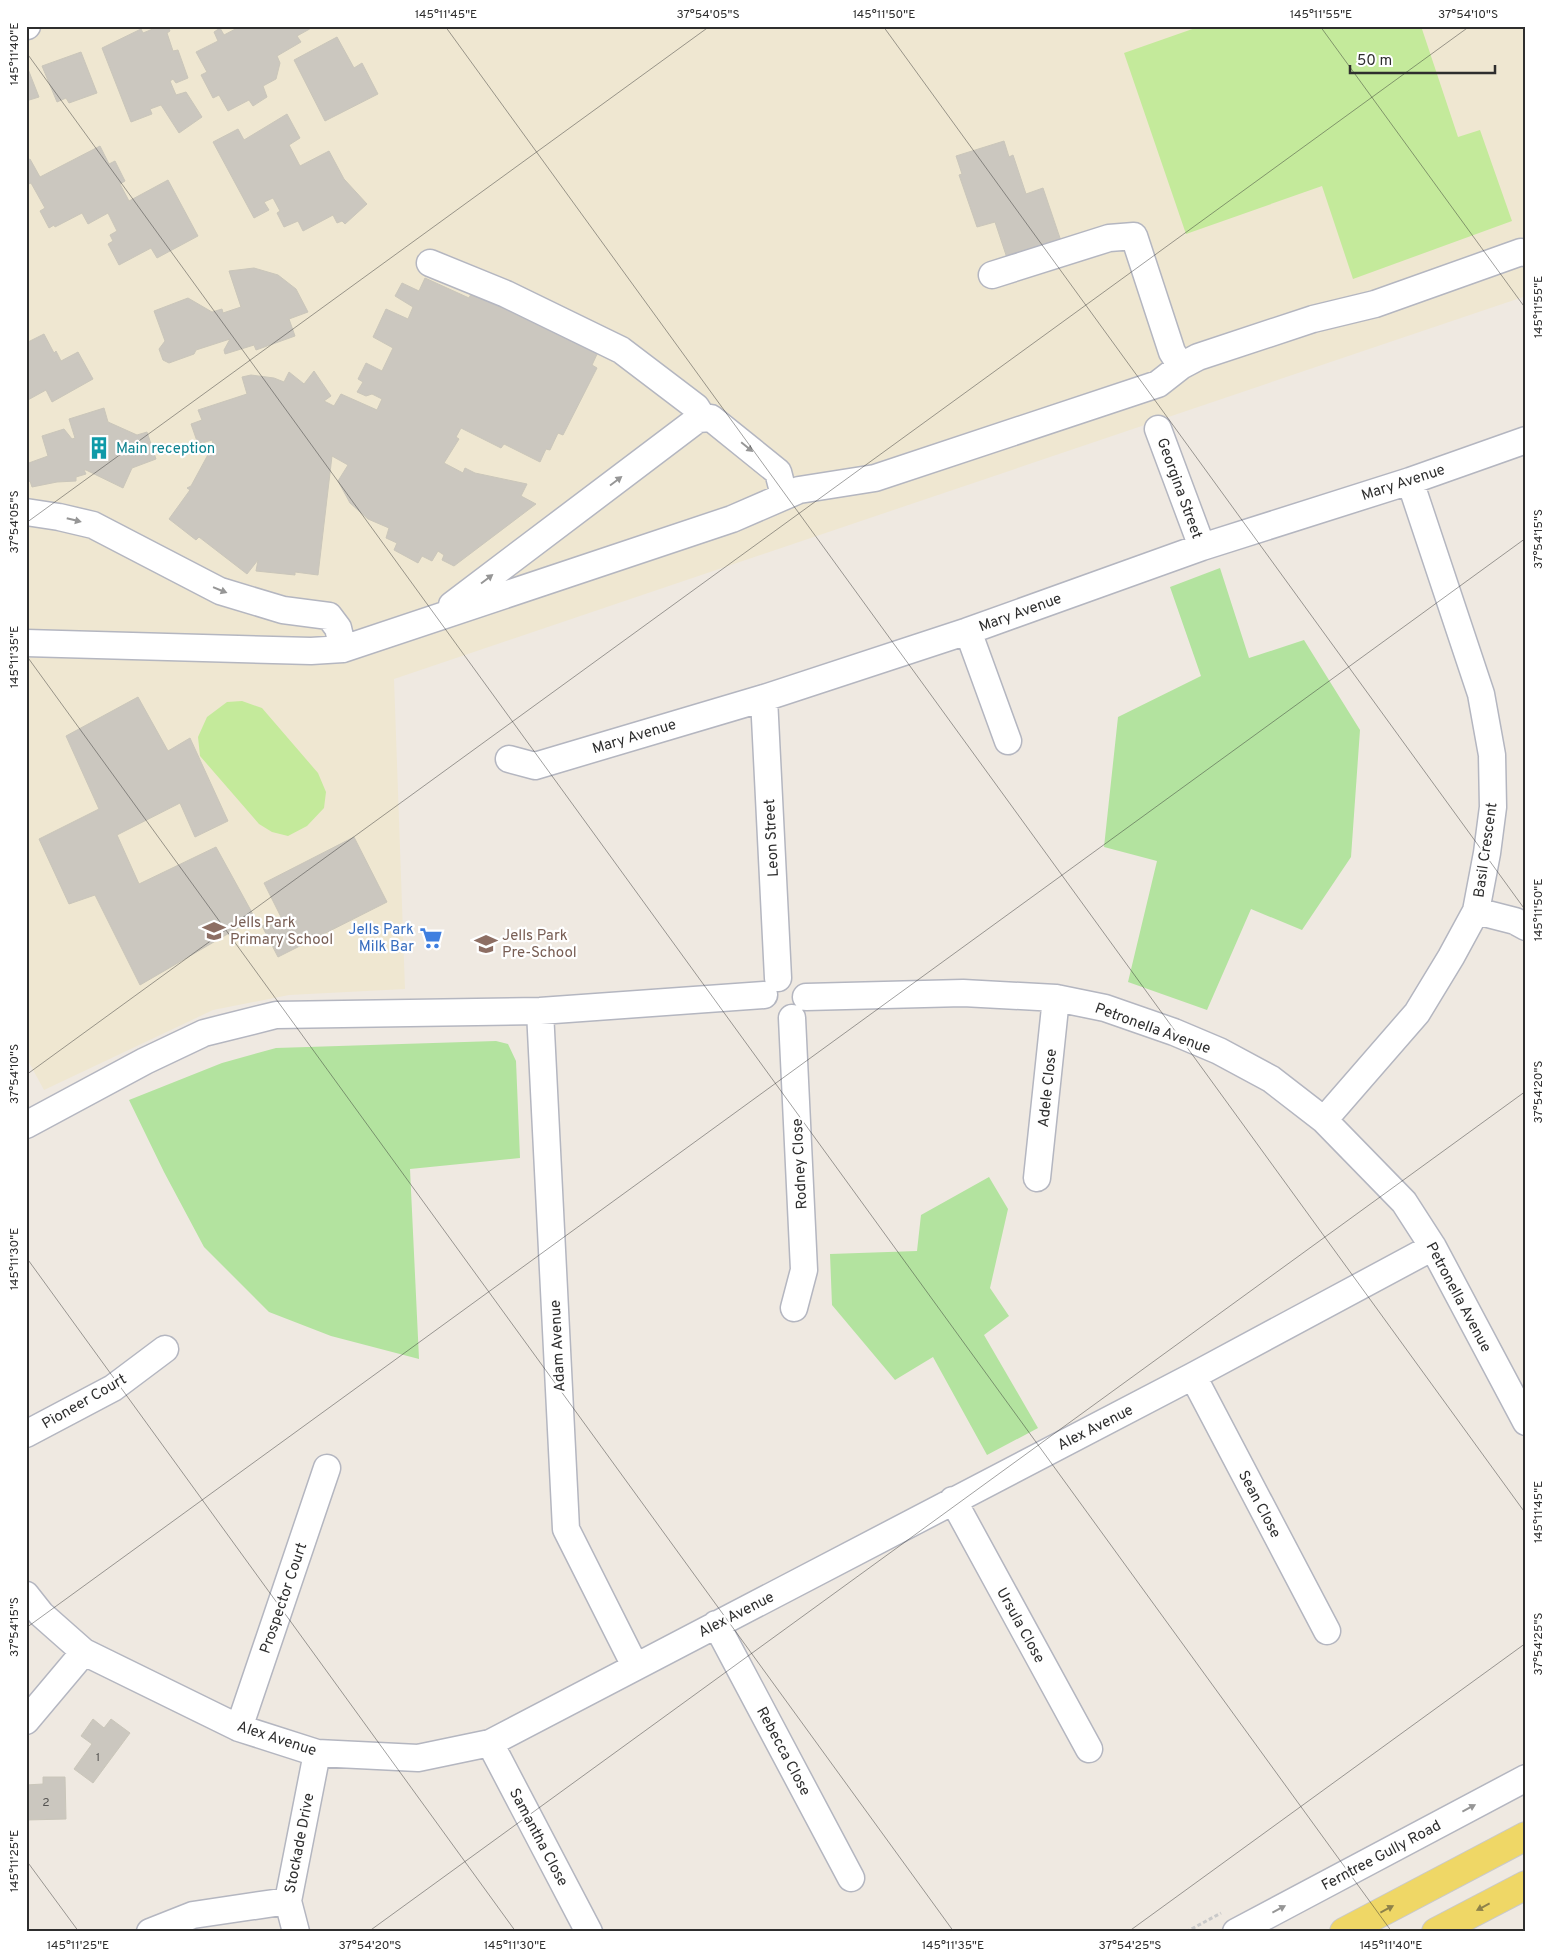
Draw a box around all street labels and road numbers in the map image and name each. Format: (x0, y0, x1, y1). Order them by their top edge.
street label: Georgina Street (1152, 436, 1206, 542)
street label: Mary Avenue (1359, 461, 1448, 506)
street label: Mary Avenue (977, 590, 1064, 637)
street label: Mary Avenue (590, 716, 679, 759)
street label: Leon Street (761, 798, 784, 878)
street label: Basil Crescent (1470, 801, 1503, 899)
street label: Petronella Avenue (1092, 1000, 1213, 1059)
street label: Adele Close (1035, 1048, 1062, 1128)
street label: Rodney Close (789, 1118, 812, 1210)
street label: Petronella Avenue (1421, 1239, 1495, 1356)
street label: Adam Avenue (547, 1299, 570, 1393)
street label: Pioneer Court (39, 1370, 130, 1434)
street label: Alex Avenue (1055, 1401, 1137, 1456)
street label: Sean Close (1233, 1468, 1284, 1542)
street label: Prospector Court (257, 1540, 312, 1657)
street label: Ursula Close (991, 1585, 1048, 1667)
street label: Alex Avenue (696, 1588, 778, 1643)
street label: Rebecca Close (751, 1704, 814, 1799)
street label: Alex Avenue (234, 1718, 319, 1761)
street label: Samantha Close (504, 1785, 571, 1890)
street label: Stockade Drive (281, 1792, 320, 1895)
street label: Ferntree Gully Road (1319, 1817, 1445, 1896)

